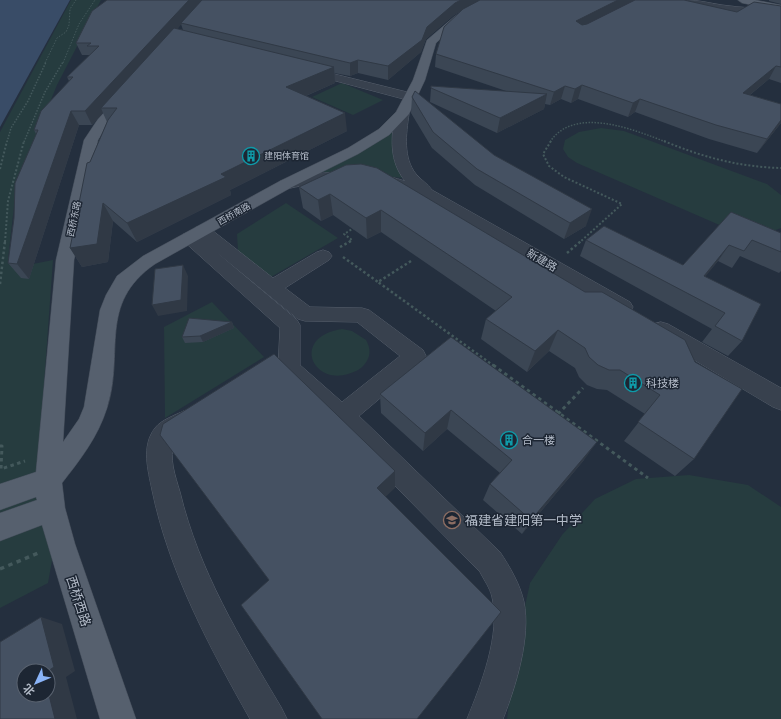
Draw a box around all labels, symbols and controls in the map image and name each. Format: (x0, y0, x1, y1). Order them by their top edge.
building icon: 建阳体育馆 (241, 146, 261, 166)
place label: 建阳体育馆 (264, 151, 309, 161)
street label: 西桥东路 (65, 200, 83, 238)
street label: 西桥南路 (216, 201, 252, 227)
street label: 新建路 (525, 247, 559, 273)
building icon: 科技楼 (623, 373, 643, 393)
place label: 科技楼 (646, 377, 679, 389)
building icon: 合一楼 (499, 430, 519, 450)
place label: 合一楼 (522, 434, 555, 446)
school or university icon: 福建省建阳第一中学 (442, 510, 462, 530)
place label: 福建省建阳第一中学 (465, 513, 582, 527)
street label: 西桥西路 (64, 574, 94, 628)
north arrow (16, 663, 56, 703)
text: 北 (21, 682, 37, 698)

